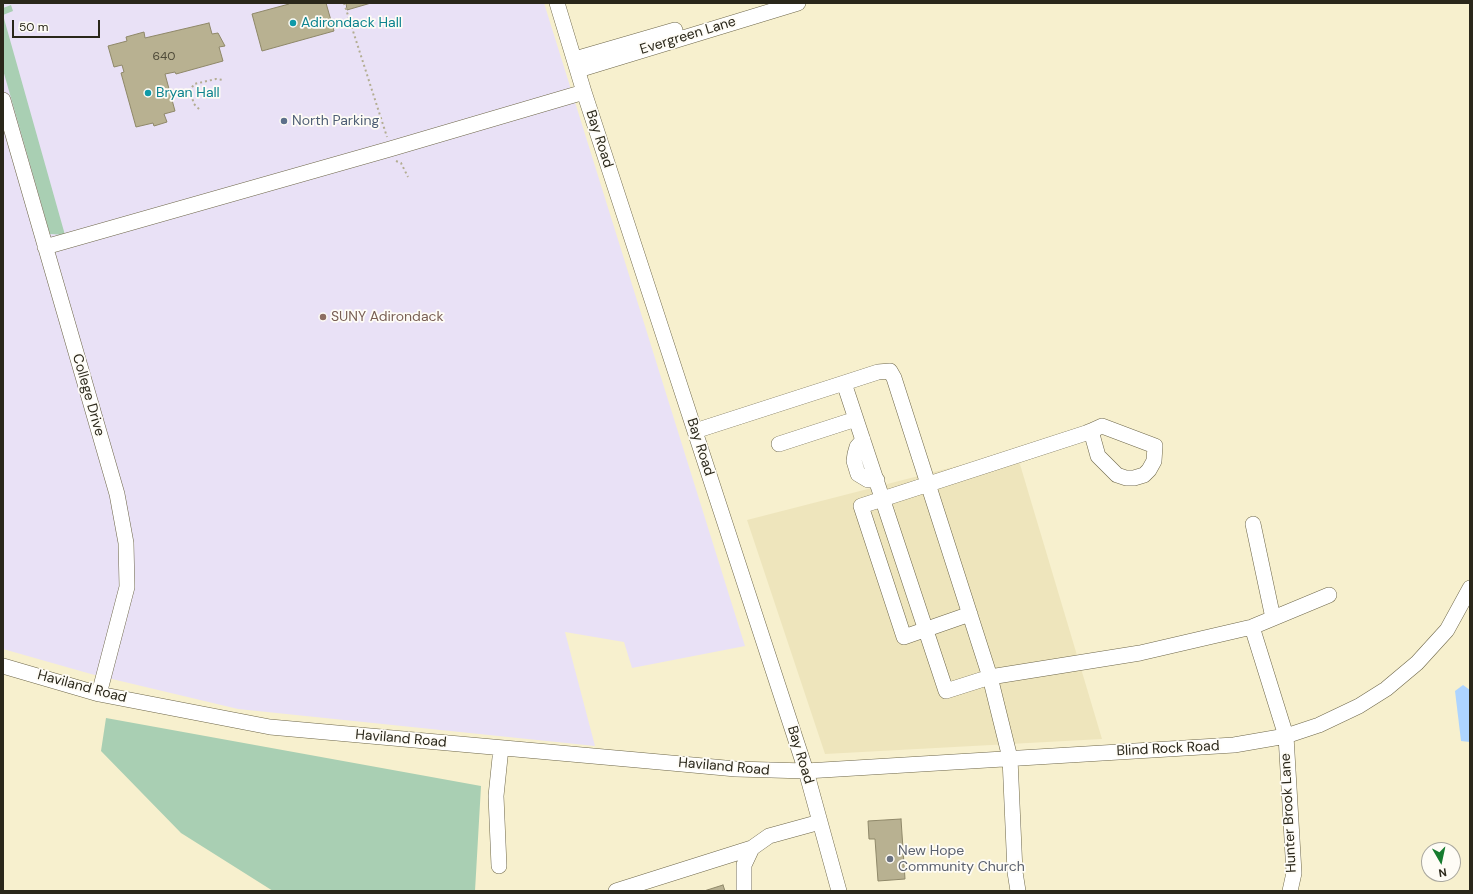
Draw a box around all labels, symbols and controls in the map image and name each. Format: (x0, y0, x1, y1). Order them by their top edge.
scale bar (14, 12, 102, 38)
street label: Evergreen Lane (638, 13, 738, 59)
place label: Adirondack Hall (301, 15, 402, 31)
marker: Adirondack Hall (288, 18, 298, 28)
text: 50 m (19, 19, 48, 35)
house number: 640 (152, 50, 176, 64)
place label: Bryan Hall (156, 85, 220, 101)
marker: Bryan Hall (143, 88, 153, 98)
street label: Bay Road (582, 108, 616, 170)
place label: North Parking (292, 113, 379, 129)
marker: North Parking (279, 116, 289, 126)
place label: SUNY Adirondack (331, 309, 444, 325)
marker: SUNY Adirondack (318, 312, 328, 322)
street label: College Drive (68, 352, 108, 438)
street label: Bay Road (683, 416, 717, 478)
street label: Haviland Road (36, 667, 128, 707)
street label: Bay Road (783, 724, 817, 786)
street label: Haviland Road (355, 727, 447, 751)
street label: Blind Rock Road (1116, 738, 1220, 760)
street label: Hunter Brook Lane (1277, 753, 1301, 873)
street label: Haviland Road (678, 755, 770, 779)
north arrow (1421, 842, 1461, 882)
place label: New Hope Community Church (898, 843, 1025, 876)
marker: New Hope Community Church (885, 854, 895, 864)
text: N (1438, 865, 1448, 880)

